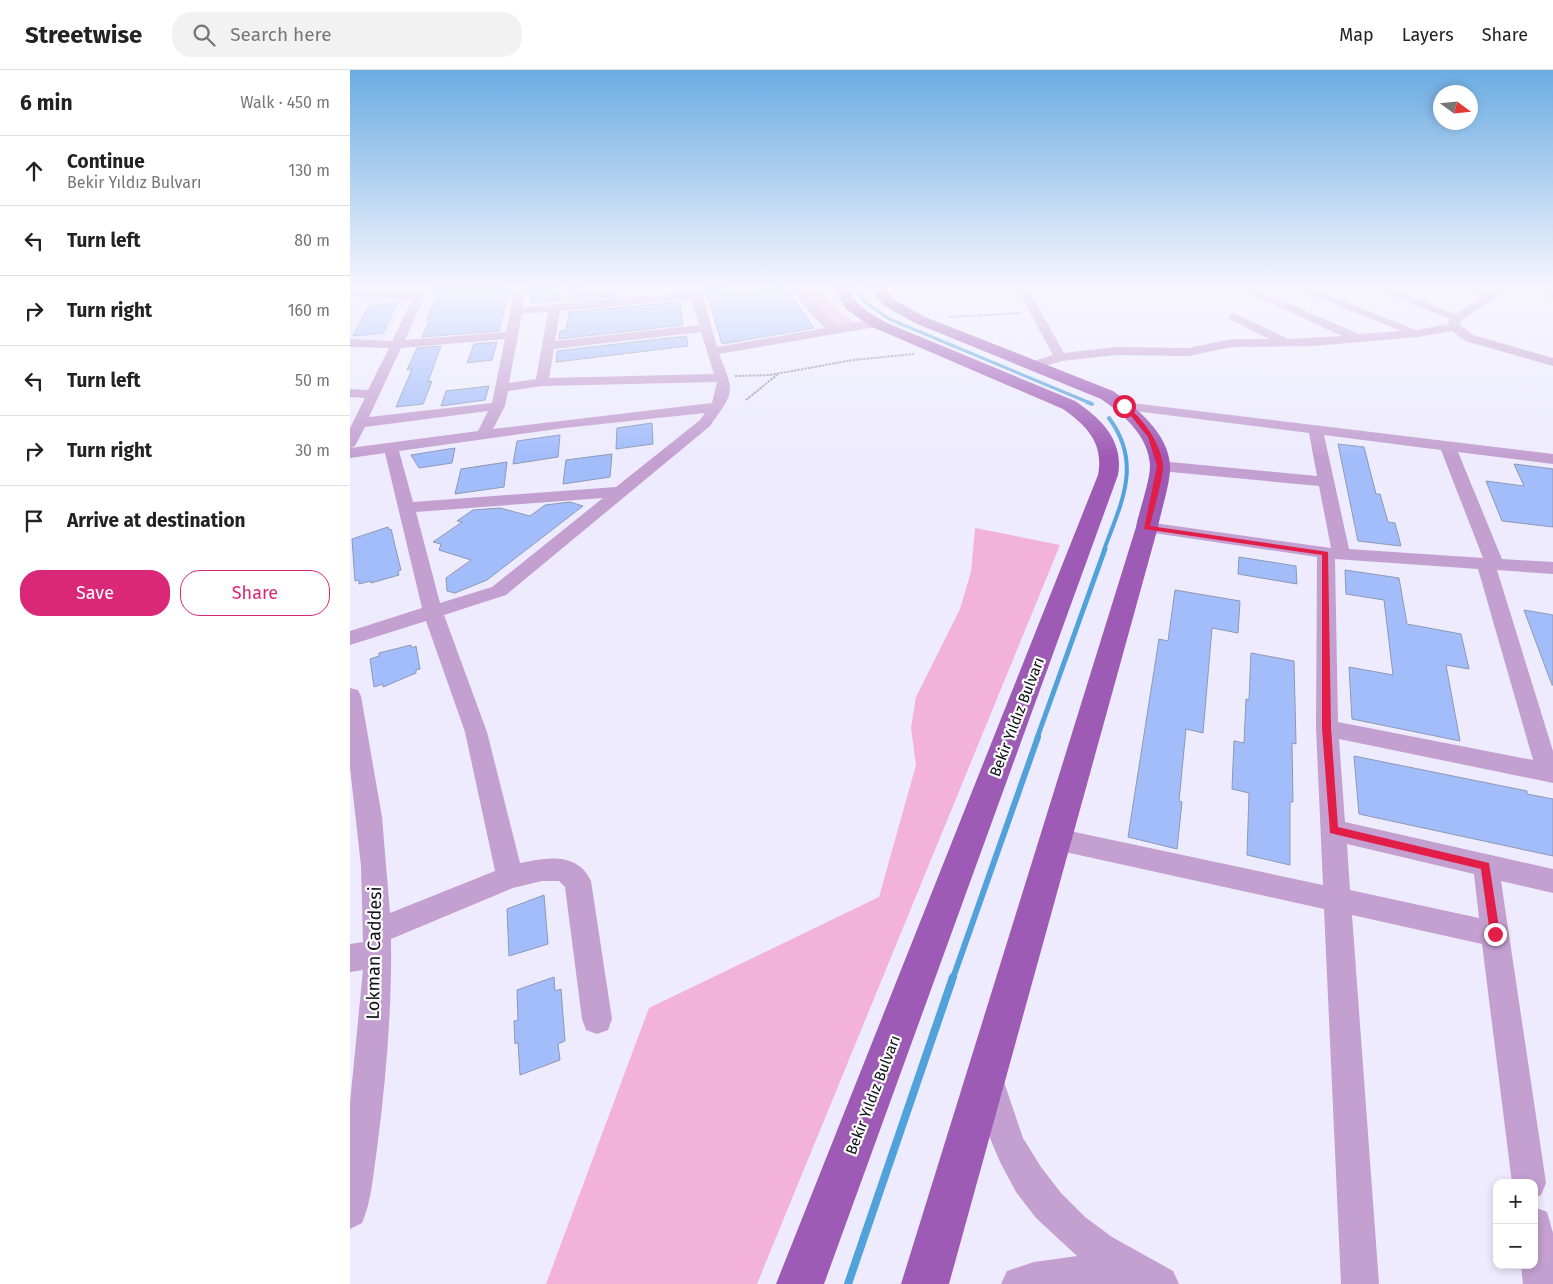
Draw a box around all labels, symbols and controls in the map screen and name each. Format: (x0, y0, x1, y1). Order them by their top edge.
search box (172, 12, 522, 57)
text: Streetwise (25, 21, 142, 49)
icon: search (190, 21, 218, 49)
text: Search here (230, 23, 332, 46)
text: Map (1339, 24, 1374, 46)
text: Layers (1402, 24, 1454, 46)
text: Share (1482, 24, 1528, 46)
north arrow (1433, 85, 1478, 130)
text: 6 min (20, 90, 73, 116)
text: Walk · 450 m (240, 93, 330, 112)
text: Continue (67, 150, 145, 173)
icon: ahead (20, 157, 48, 185)
text: 130 m (288, 161, 330, 180)
text: Bekir Yıldız Bulvarı (67, 173, 202, 192)
icon: left (20, 227, 48, 255)
text: Turn left (67, 229, 141, 252)
text: 80 m (294, 231, 330, 250)
icon: right (20, 297, 48, 325)
text: Turn right (67, 299, 152, 322)
text: 160 m (288, 301, 330, 320)
icon: left (20, 367, 48, 395)
text: Turn left (67, 369, 141, 392)
text: 50 m (295, 371, 330, 390)
route start (1113, 395, 1136, 418)
icon: right (20, 437, 48, 465)
text: Turn right (67, 439, 152, 462)
text: 30 m (295, 441, 330, 460)
icon: arrive (20, 507, 48, 535)
text: Arrive at destination (67, 509, 246, 532)
button: Save (20, 570, 170, 616)
button: Share (180, 570, 330, 616)
street label: Bekir Yıldız Bulvarı (986, 655, 1048, 779)
street label: Lokman Caddesi (362, 886, 386, 1020)
route end (1484, 923, 1507, 946)
street label: Bekir Yıldız Bulvarı (842, 1033, 904, 1157)
map controls (1493, 1179, 1538, 1269)
button: + (1493, 1179, 1538, 1224)
button: − (1493, 1224, 1538, 1269)

